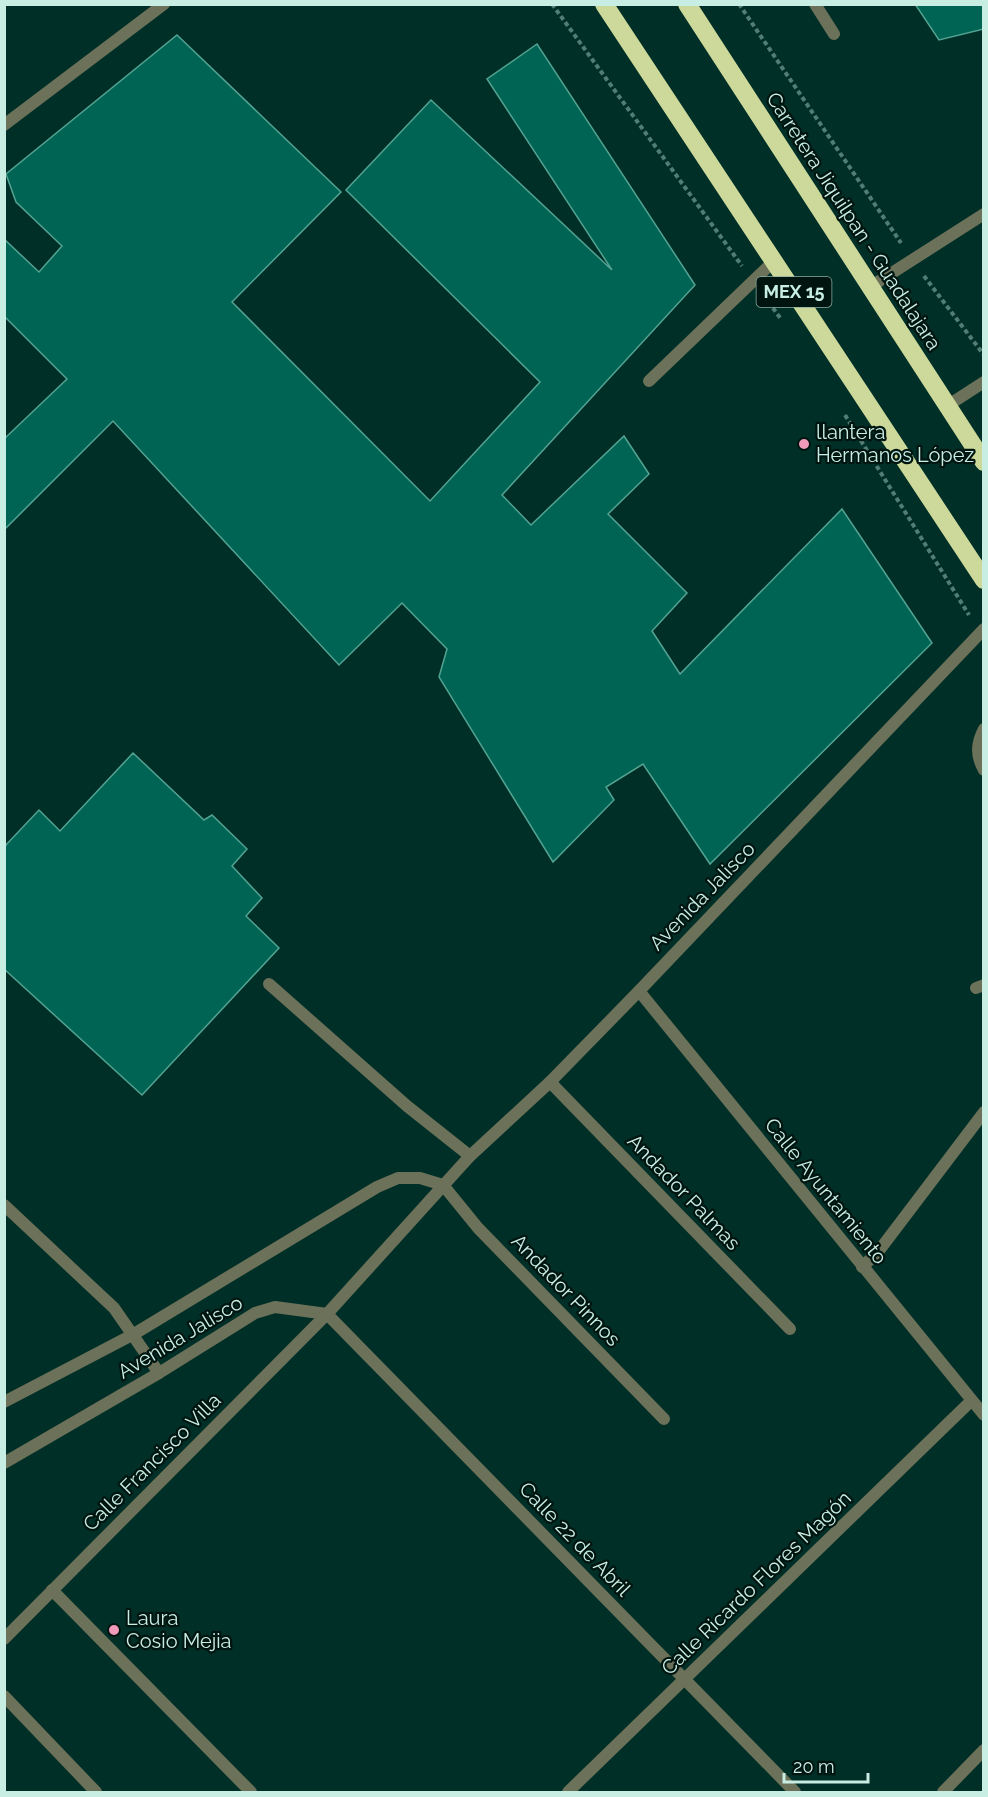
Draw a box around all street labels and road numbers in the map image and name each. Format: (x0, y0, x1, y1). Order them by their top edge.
street label: Carretera Jiquilpan - Guadalajara (762, 88, 946, 354)
road number: MEX 15 (756, 277, 832, 307)
street label: Avenida Jalisco (644, 837, 760, 955)
street label: Calle Ayuntamiento (760, 1113, 892, 1269)
street label: Andador Palmas (623, 1129, 745, 1255)
street label: Andador Pinnos (507, 1229, 625, 1351)
street label: Avenida Jalisco (113, 1290, 247, 1384)
street label: Calle Francisco Villa (78, 1388, 226, 1536)
street label: Calle 22 de Abril (514, 1477, 636, 1602)
street label: Calle Ricardo Flores Magón (656, 1486, 856, 1680)

